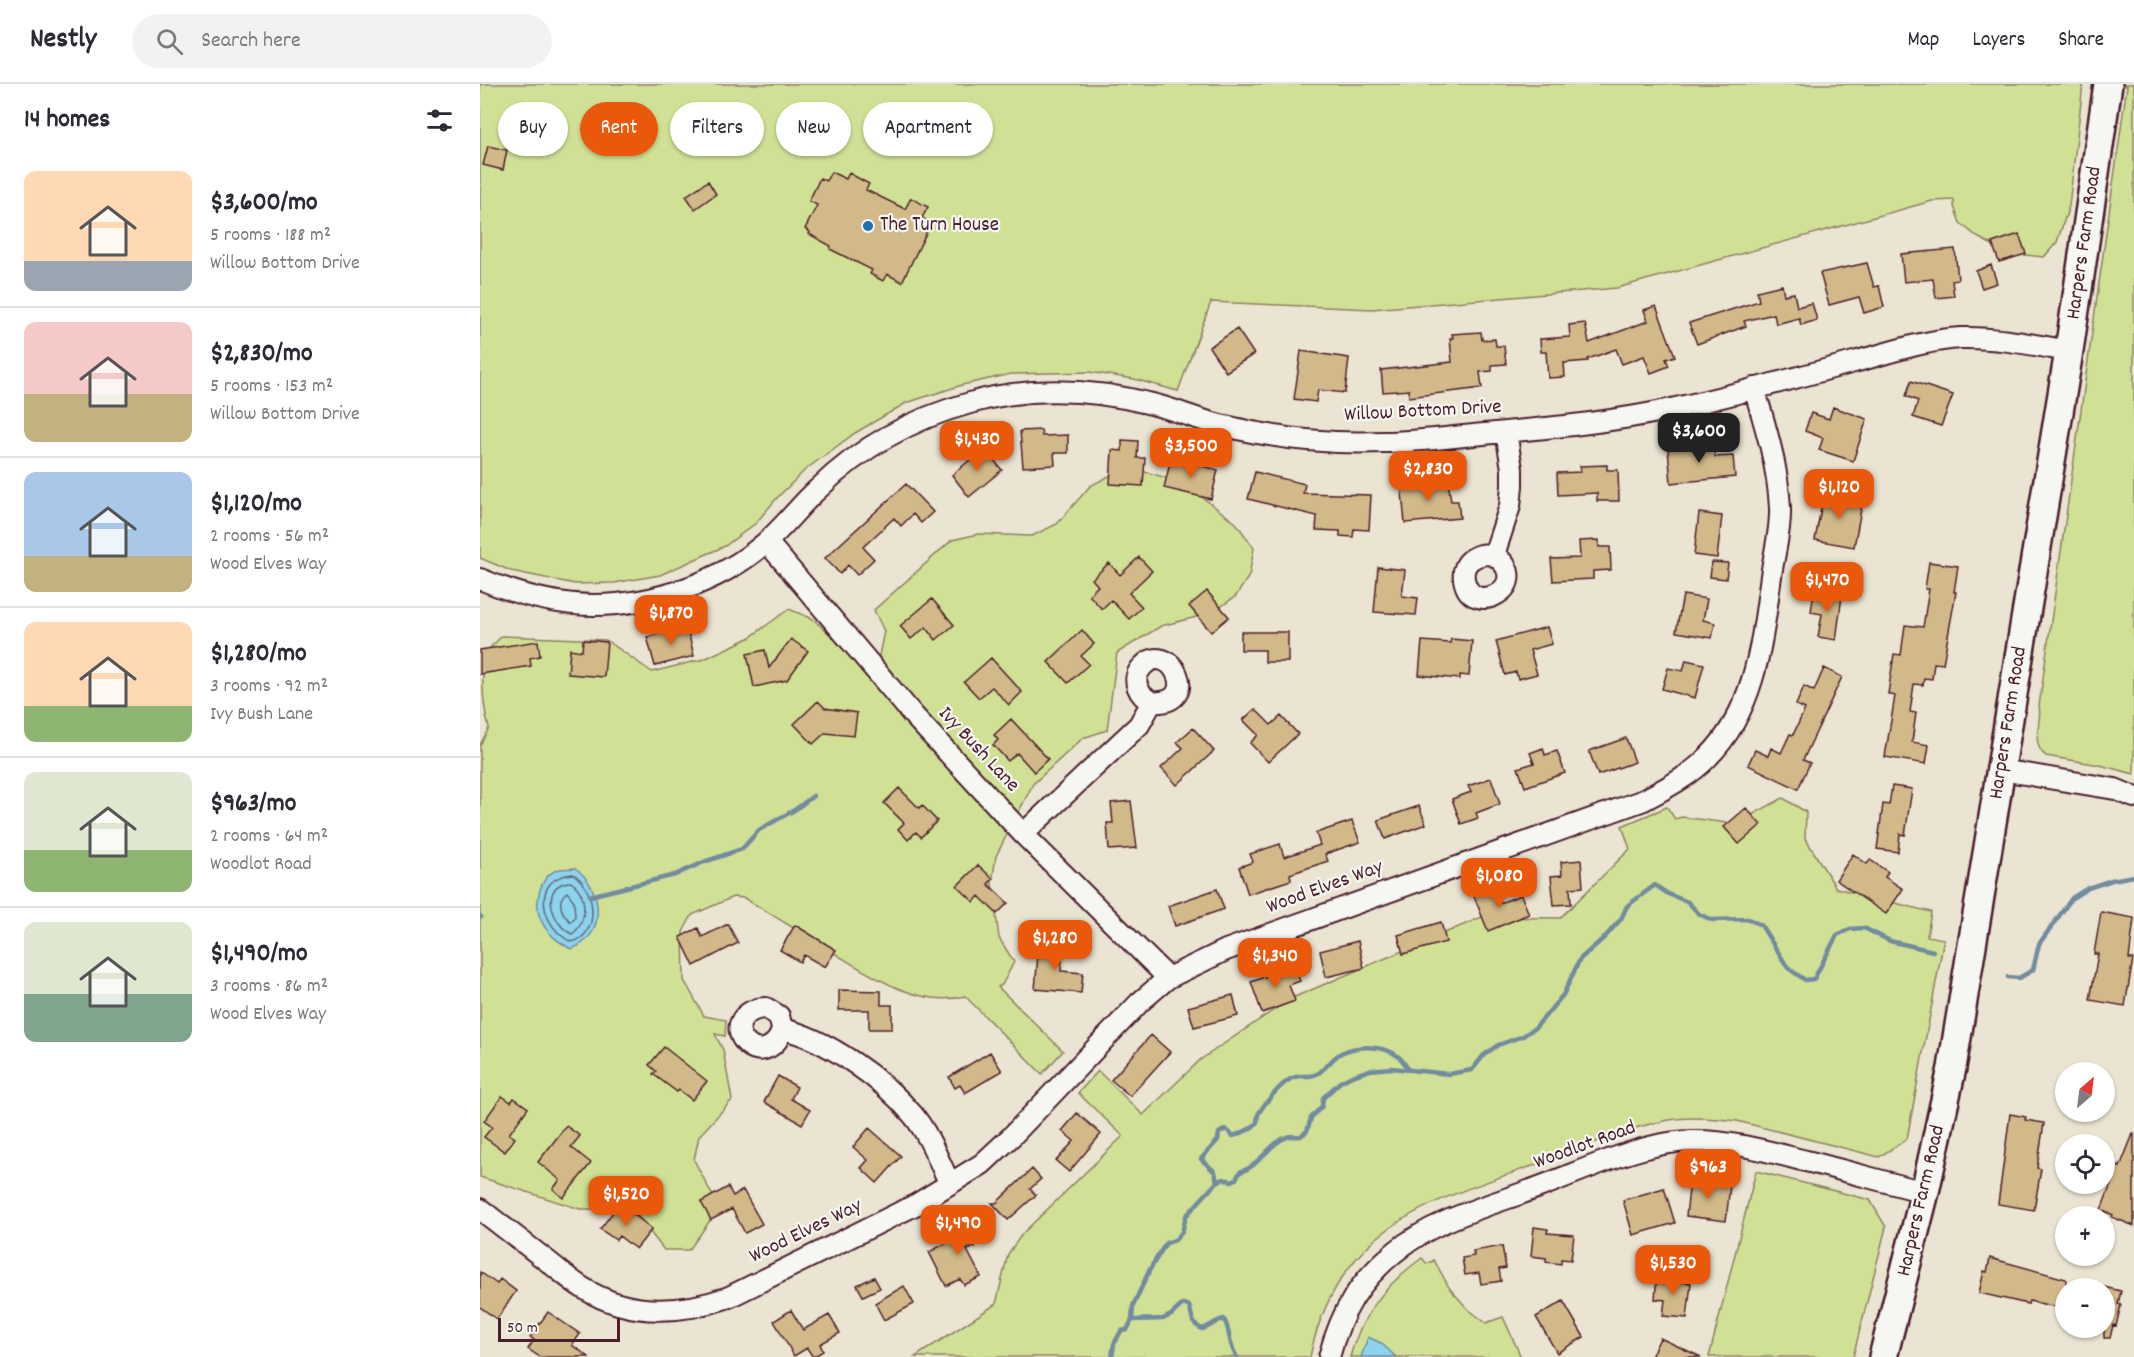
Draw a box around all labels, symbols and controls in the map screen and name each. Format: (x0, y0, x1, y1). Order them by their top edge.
search box (132, 14, 552, 68)
text: Nestly (30, 21, 96, 61)
icon: search (153, 25, 186, 58)
text: Search here (201, 26, 301, 57)
text: Map (1908, 26, 1939, 56)
text: Layers (1972, 26, 2025, 56)
text: Share (2058, 26, 2104, 56)
text: 14 homes (24, 102, 110, 139)
chip: Buy (498, 102, 568, 156)
chip: Rent (580, 102, 658, 156)
chip: Filters (670, 102, 764, 156)
chip: New (776, 102, 851, 156)
chip: Apartment (863, 102, 993, 156)
icon: filters (423, 104, 456, 137)
street label: Harpers Farm Road (2059, 165, 2111, 321)
text: $3,600/mo (210, 185, 318, 222)
icon: home (72, 195, 144, 267)
place label: The Turn House (880, 211, 999, 241)
marker: The Turn House (861, 219, 875, 233)
text: 5 rooms · 188 m² (210, 222, 331, 250)
text: Willow Bottom Drive (210, 250, 360, 278)
text: $2,830/mo (210, 336, 312, 373)
icon: home (72, 346, 144, 418)
text: 5 rooms · 153 m² (210, 373, 333, 401)
street label: Willow Bottom Drive (1344, 393, 1502, 431)
text: Willow Bottom Drive (210, 401, 360, 429)
pin: $3,600 (1650, 413, 1748, 464)
text: $3,600 (1672, 418, 1726, 446)
pin: $1,430 (928, 421, 1026, 472)
text: $1,430 (954, 426, 1000, 454)
pin: $3,500 (1142, 428, 1240, 479)
text: $3,500 (1164, 433, 1218, 461)
pin: $2,830 (1379, 451, 1477, 502)
text: $2,830 (1403, 456, 1453, 484)
pin: $1,120 (1790, 469, 1888, 520)
text: $1,120 (1818, 474, 1860, 502)
text: $1,120/mo (210, 486, 302, 523)
icon: home (72, 496, 144, 568)
text: 2 rooms · 56 m² (210, 523, 329, 551)
text: Wood Elves Way (210, 551, 326, 579)
pin: $1,470 (1778, 562, 1876, 613)
text: $1,470 (1804, 567, 1850, 595)
pin: $1,870 (622, 595, 720, 646)
text: $1,870 (649, 600, 693, 628)
text: $1,280/mo (210, 636, 307, 673)
street label: Harpers Farm Road (1982, 644, 2036, 802)
icon: home (72, 646, 144, 718)
text: 3 rooms · 92 m² (210, 673, 328, 701)
street label: Ivy Bush Lane (930, 700, 1026, 800)
text: Ivy Bush Lane (210, 701, 313, 729)
text: $963/mo (210, 786, 296, 823)
icon: home (72, 796, 144, 868)
text: 2 rooms · 64 m² (210, 823, 328, 851)
text: Woodlot Road (210, 851, 312, 879)
street label: Wood Elves Way (1263, 853, 1388, 923)
pin: $1,080 (1450, 858, 1548, 909)
text: $1,080 (1475, 863, 1523, 891)
pin: $1,280 (1006, 920, 1104, 971)
text: $1,280 (1032, 925, 1078, 953)
text: $1,490/mo (210, 936, 308, 973)
pin: $1,340 (1226, 938, 1324, 989)
text: $1,340 (1252, 943, 1298, 971)
icon: home (72, 946, 144, 1018)
text: 3 rooms · 86 m² (210, 973, 328, 1001)
text: Wood Elves Way (210, 1001, 326, 1029)
north arrow (2055, 1062, 2115, 1122)
map controls (2055, 1062, 2115, 1338)
street label: Woodlot Road (1530, 1114, 1640, 1178)
street label: Harpers Farm Road (1890, 1122, 1954, 1280)
button: locate (2055, 1134, 2115, 1194)
pin: $963 (1672, 1149, 1744, 1200)
text: $963 (1689, 1154, 1727, 1182)
pin: $1,520 (577, 1176, 675, 1227)
text: $1,520 (602, 1181, 650, 1209)
street label: Wood Elves Way (745, 1192, 868, 1272)
pin: $1,490 (909, 1205, 1007, 1256)
button: + (2055, 1206, 2115, 1266)
text: $1,490 (935, 1210, 981, 1238)
pin: $1,530 (1624, 1245, 1722, 1296)
text: $1,530 (1649, 1250, 1697, 1278)
button: − (2055, 1278, 2115, 1338)
scale bar (498, 1315, 620, 1342)
text: 50 m (507, 1317, 538, 1340)

